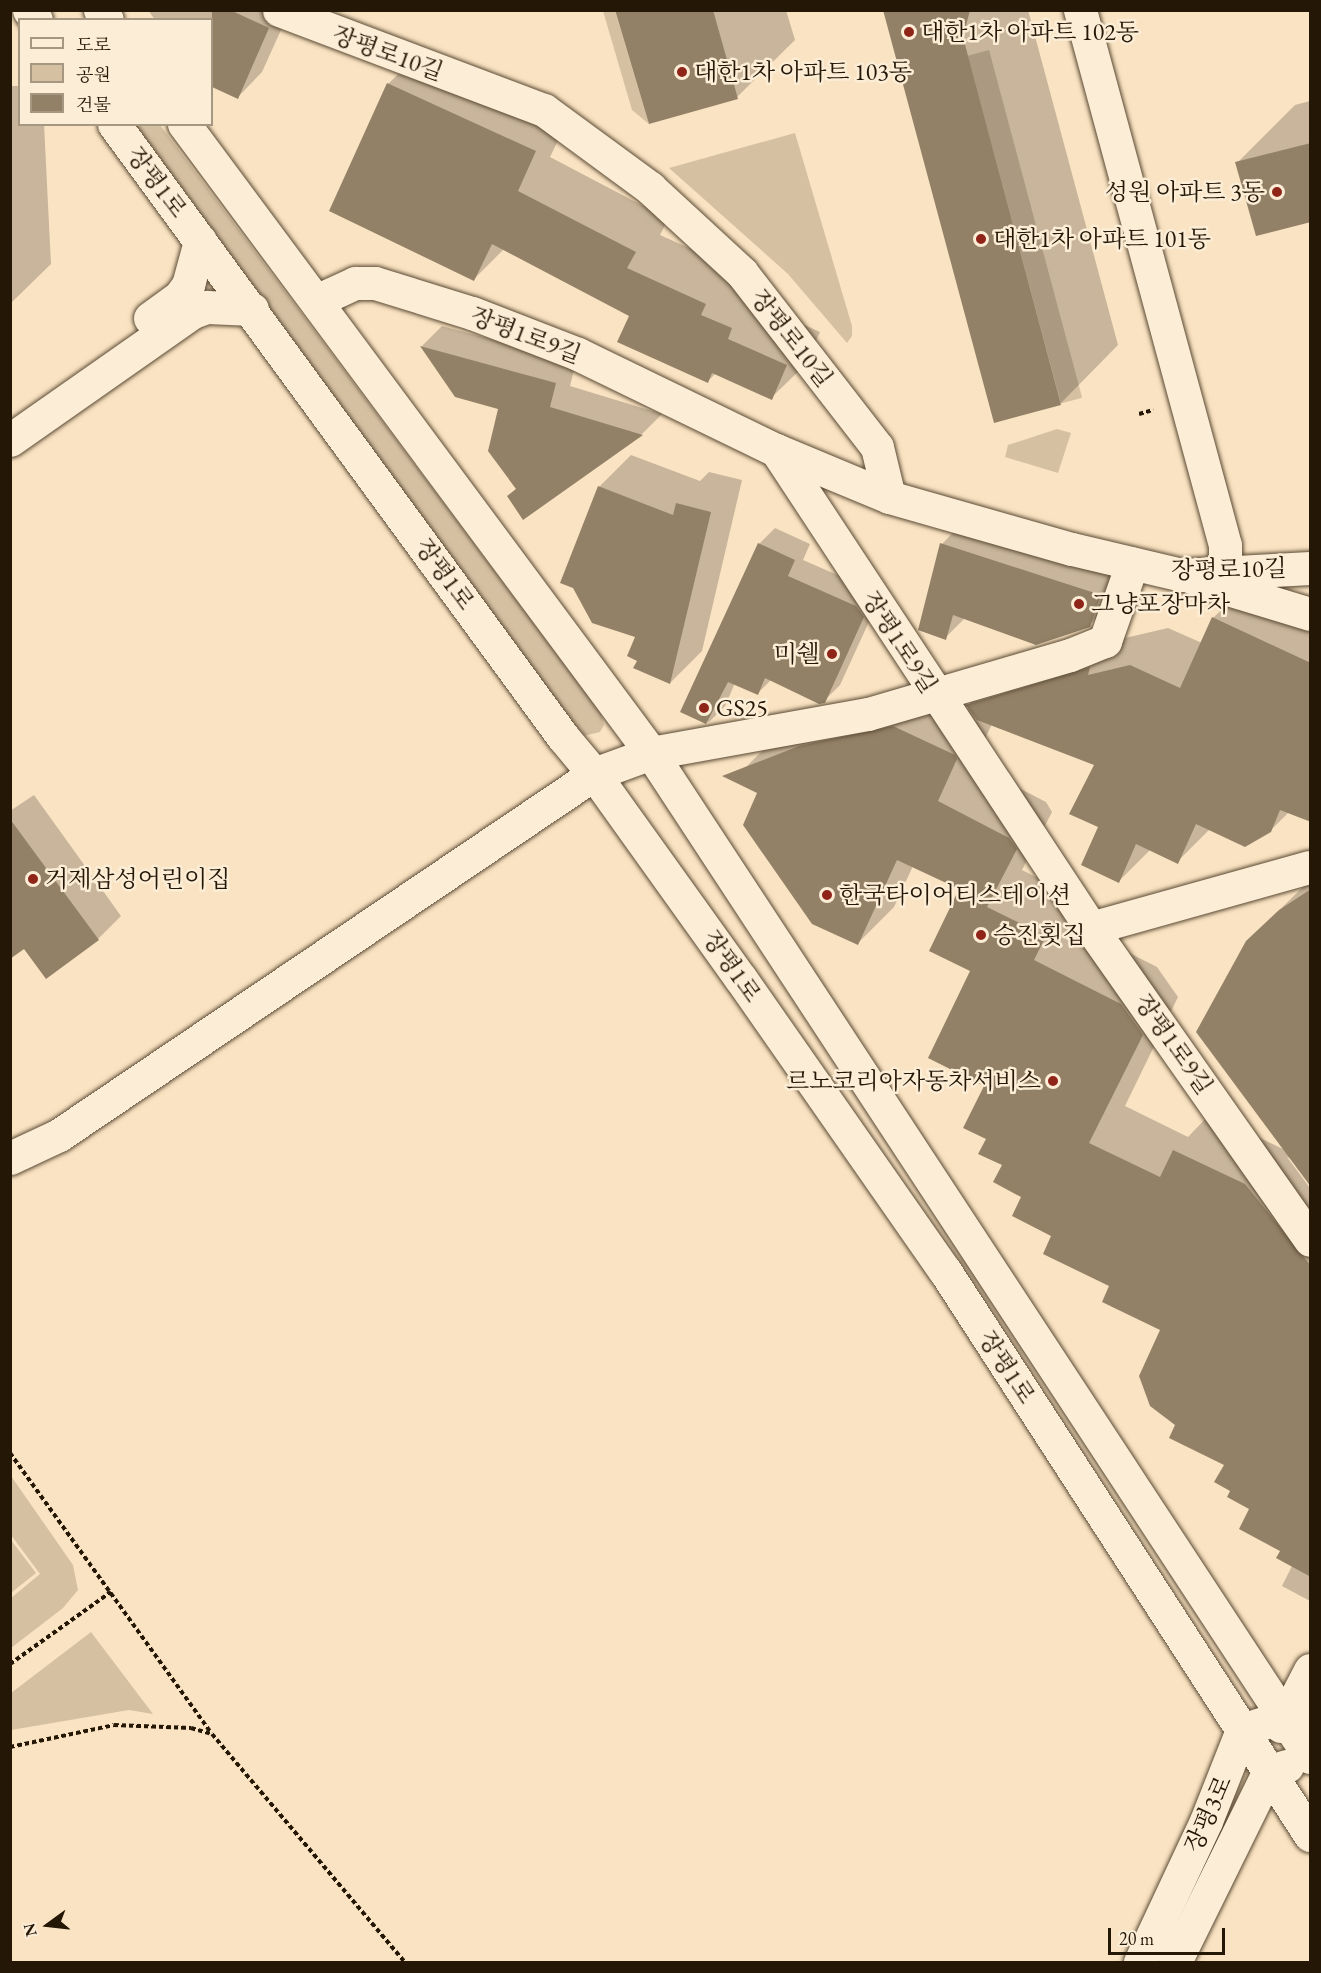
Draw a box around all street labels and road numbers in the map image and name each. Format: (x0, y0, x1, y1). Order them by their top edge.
street label: 장평로10길 (329, 20, 447, 86)
street label: 장평1로 (121, 141, 193, 223)
street label: 장평로10길 (745, 284, 839, 392)
street label: 장평1로9길 (467, 301, 585, 369)
street label: 장평1로 (410, 533, 480, 615)
street label: 장평로10길 (1171, 554, 1287, 584)
street label: 장평1로9길 (856, 586, 944, 698)
street label: 장평1로 (697, 925, 767, 1007)
street label: 장평1로9길 (1129, 988, 1219, 1100)
street label: 장평1로 (973, 1325, 1041, 1409)
street label: 장평3로 (1178, 1771, 1238, 1857)

